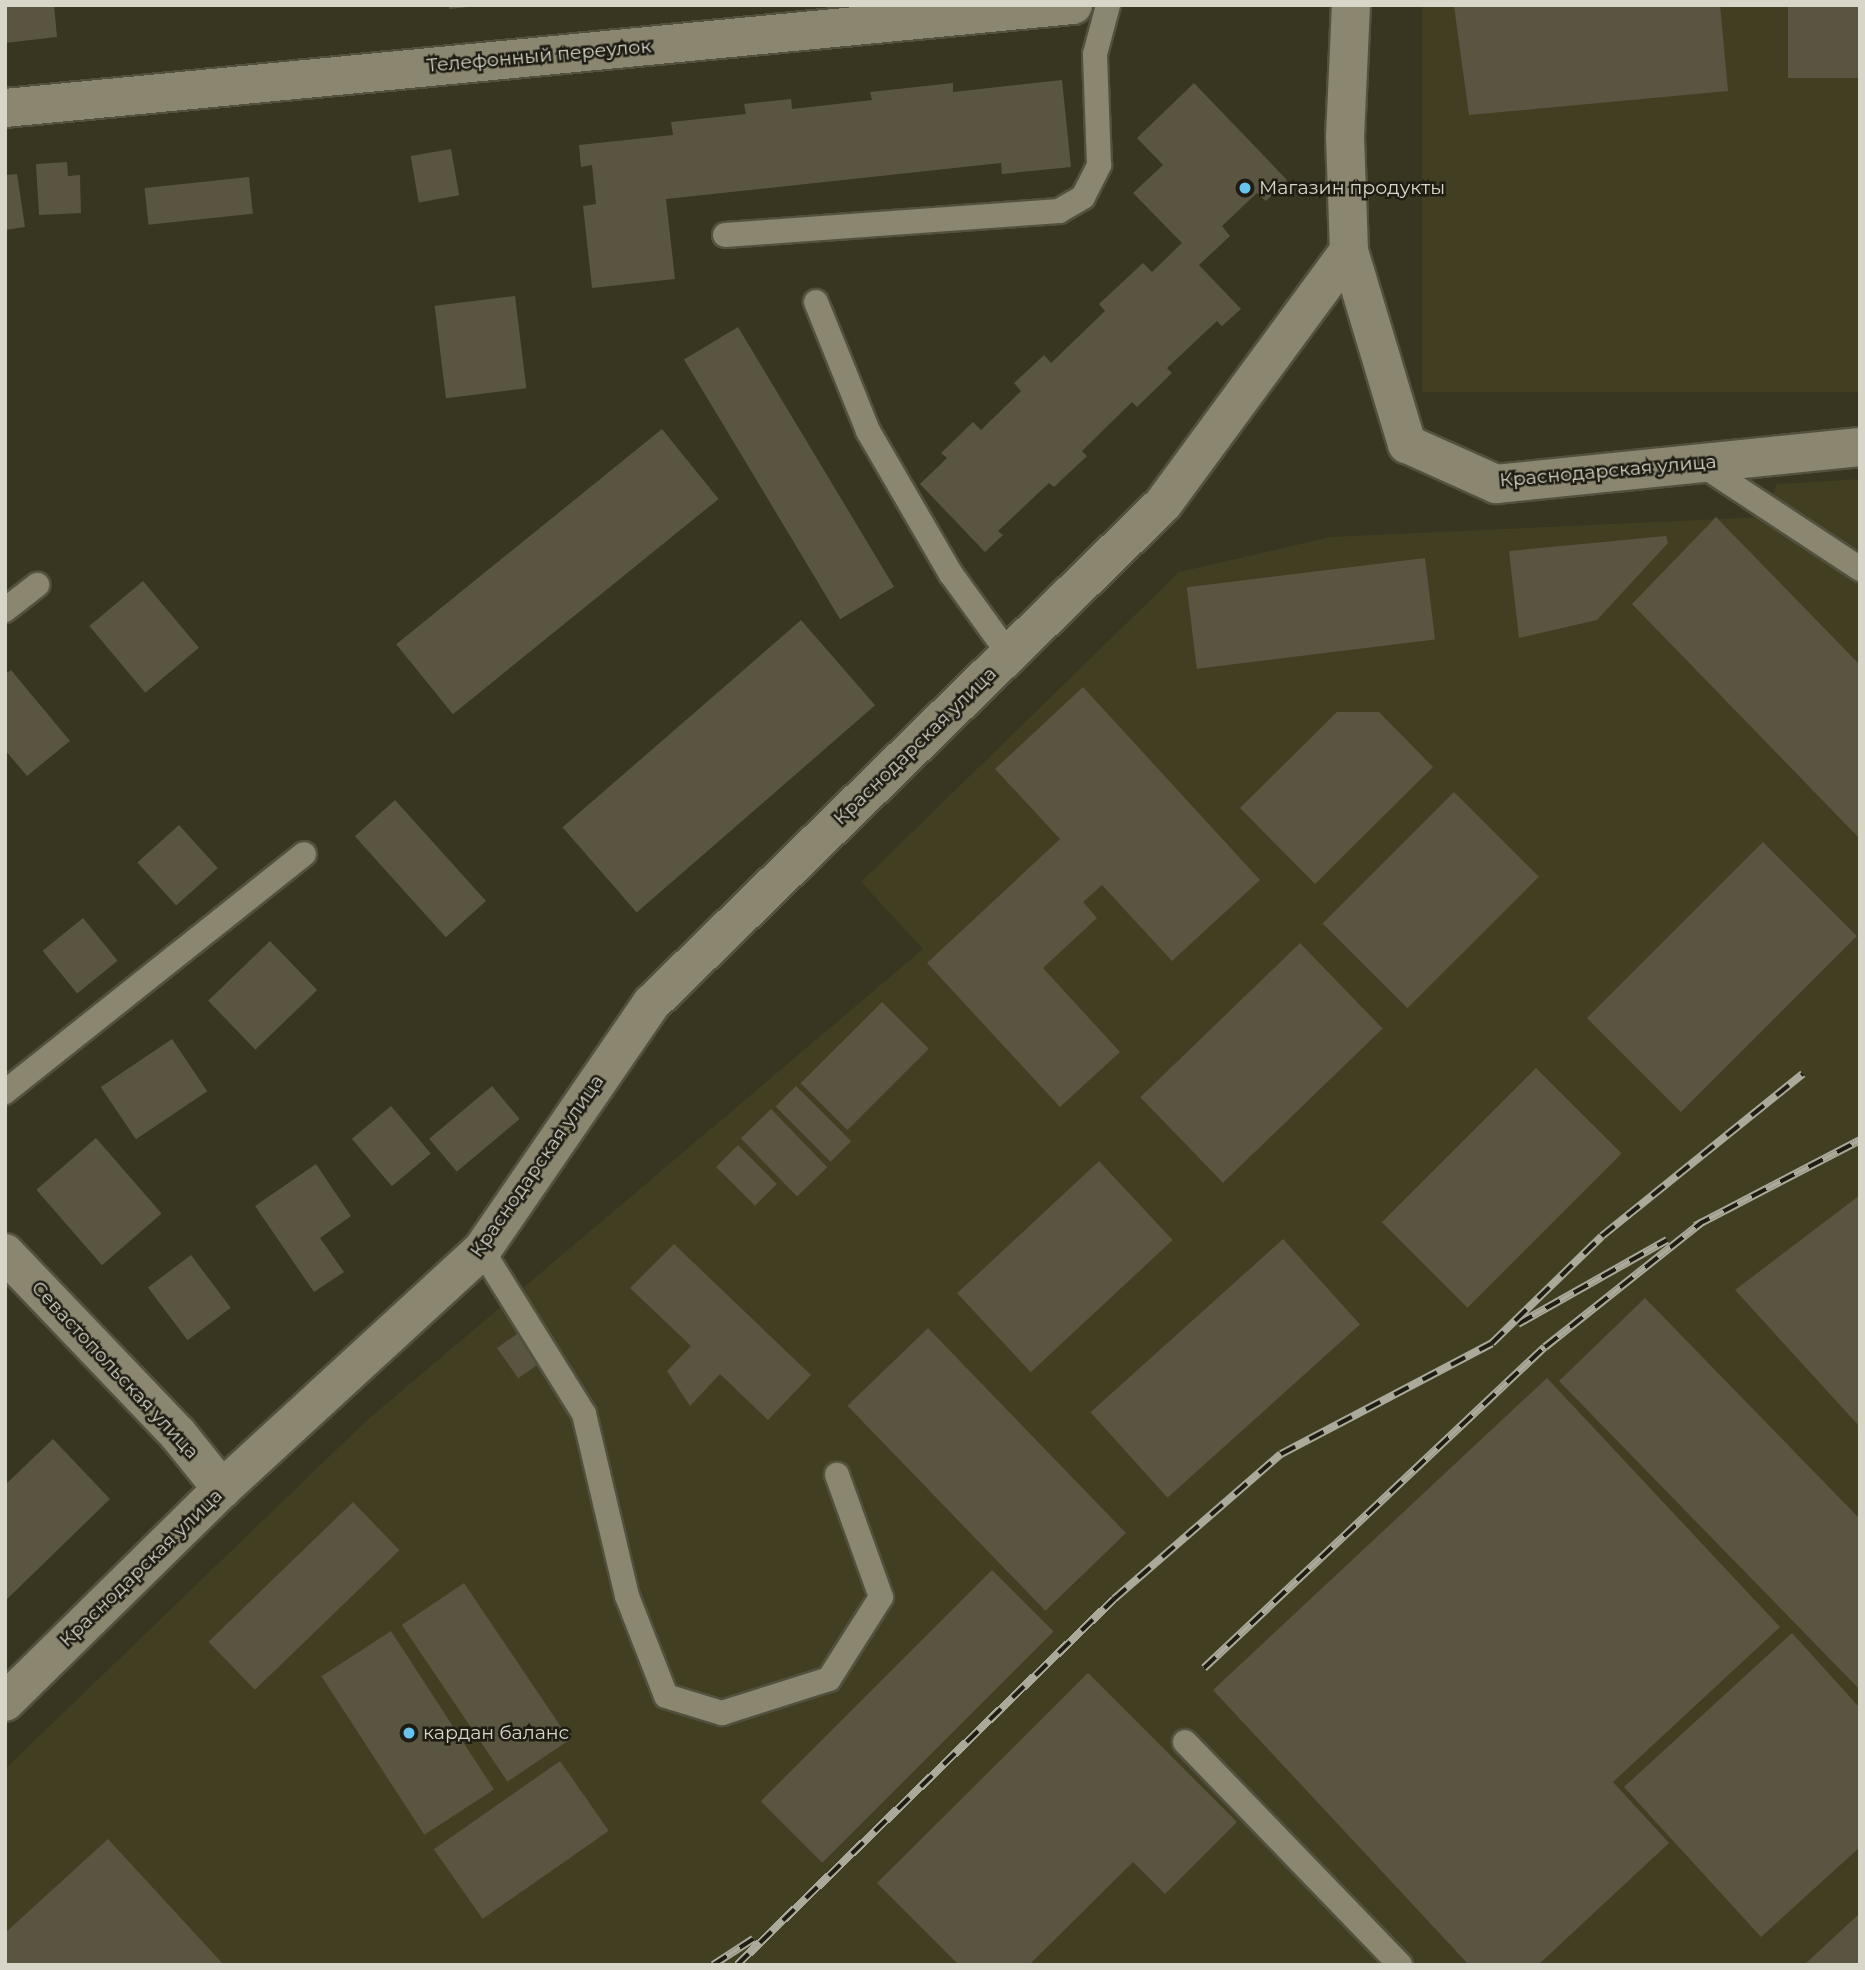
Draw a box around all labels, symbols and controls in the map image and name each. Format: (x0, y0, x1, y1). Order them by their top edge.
street label: Телефонный переулок (426, 35, 652, 77)
place label: Магазин продукты (1259, 177, 1445, 199)
marker: Магазин продукты (1237, 180, 1253, 196)
street label: Краснодарская улица (1499, 450, 1717, 492)
street label: Краснодарская улица (829, 662, 1001, 830)
street label: Краснодарская улица (465, 1070, 609, 1262)
street label: Севастопольская улица (27, 1276, 203, 1464)
street label: Краснодарская улица (55, 1484, 227, 1652)
place label: кардан баланс (423, 1722, 569, 1744)
marker: кардан баланс (401, 1725, 417, 1741)

